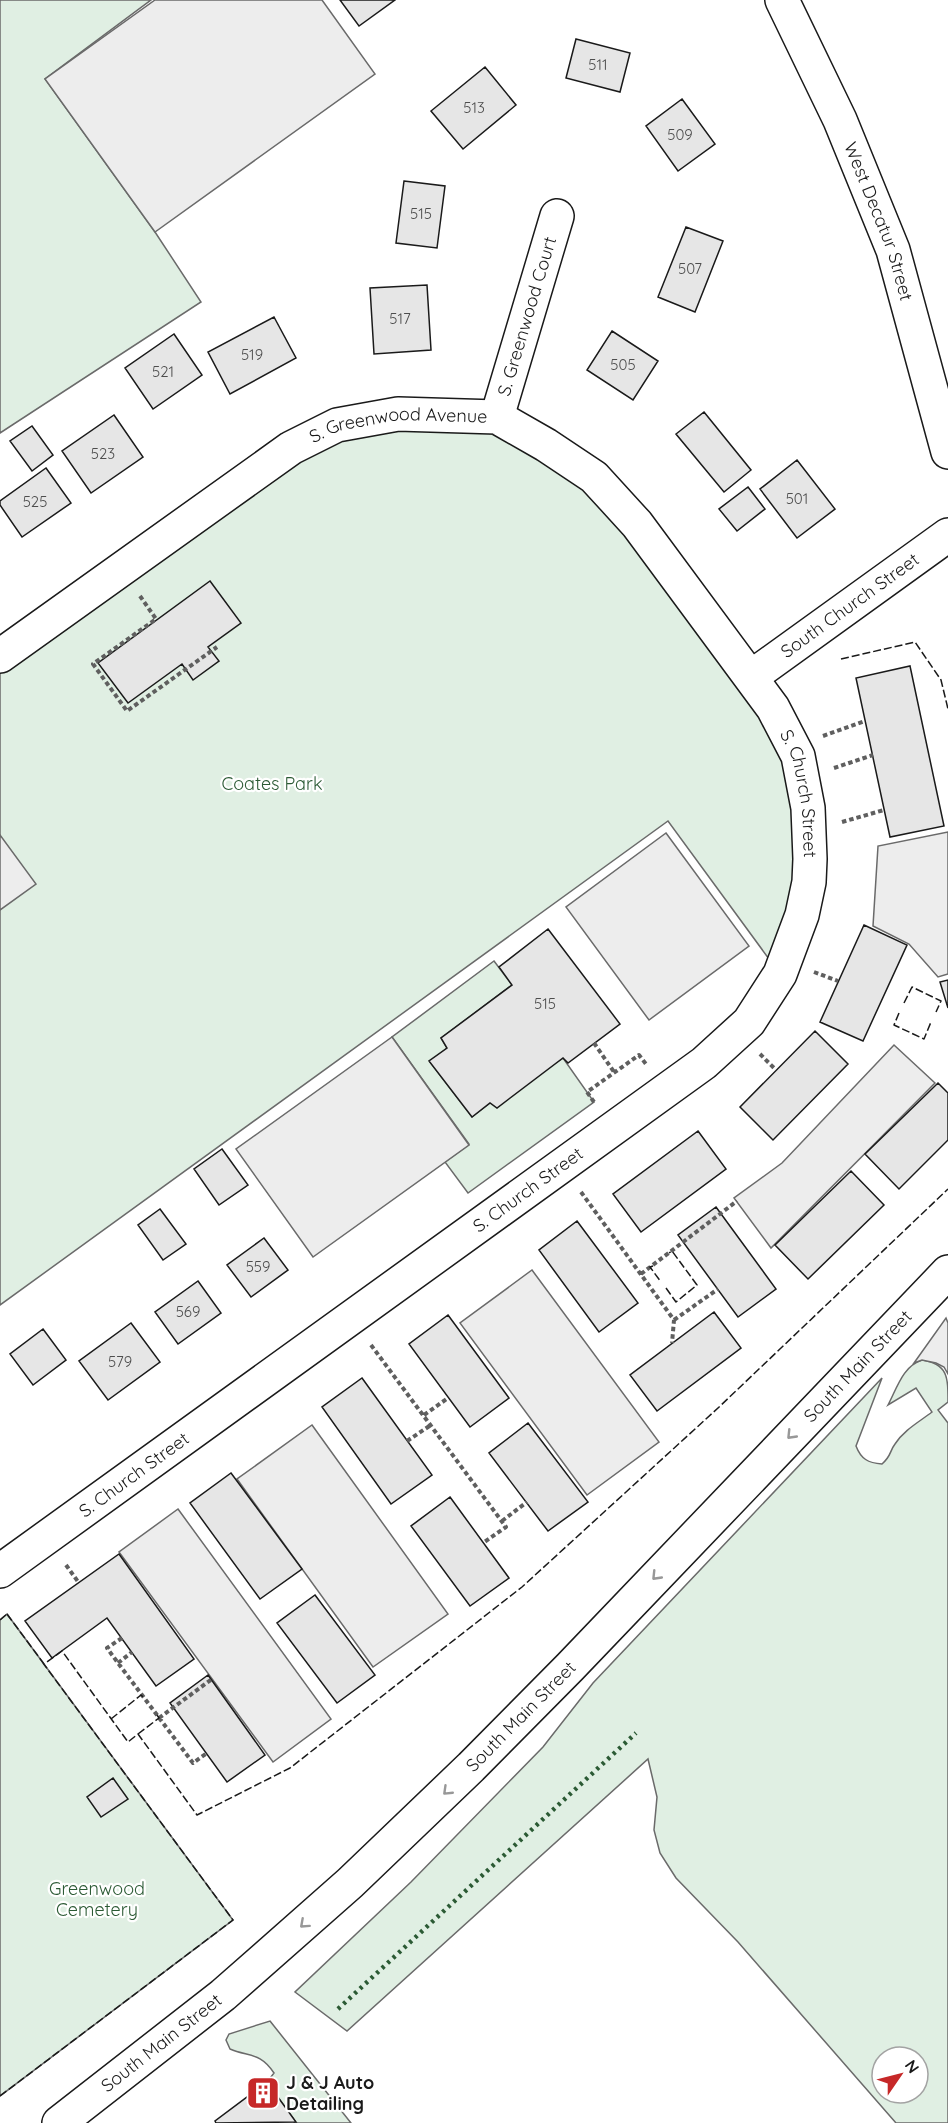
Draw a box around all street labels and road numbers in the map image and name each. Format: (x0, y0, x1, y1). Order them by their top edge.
street label: West Decatur Street (839, 138, 918, 303)
street label: S. Greenwood Court (492, 234, 561, 399)
street label: S. Greenwood Avenue (305, 402, 488, 448)
street label: South Church Street (776, 548, 923, 663)
street label: S. Church Street (775, 725, 822, 858)
street label: S. Church Street (468, 1142, 587, 1237)
street label: South Main Street (798, 1305, 916, 1427)
street label: S. Church Street (74, 1427, 193, 1522)
street label: South Main Street (461, 1656, 580, 1776)
street label: South Main Street (96, 1988, 226, 2097)

